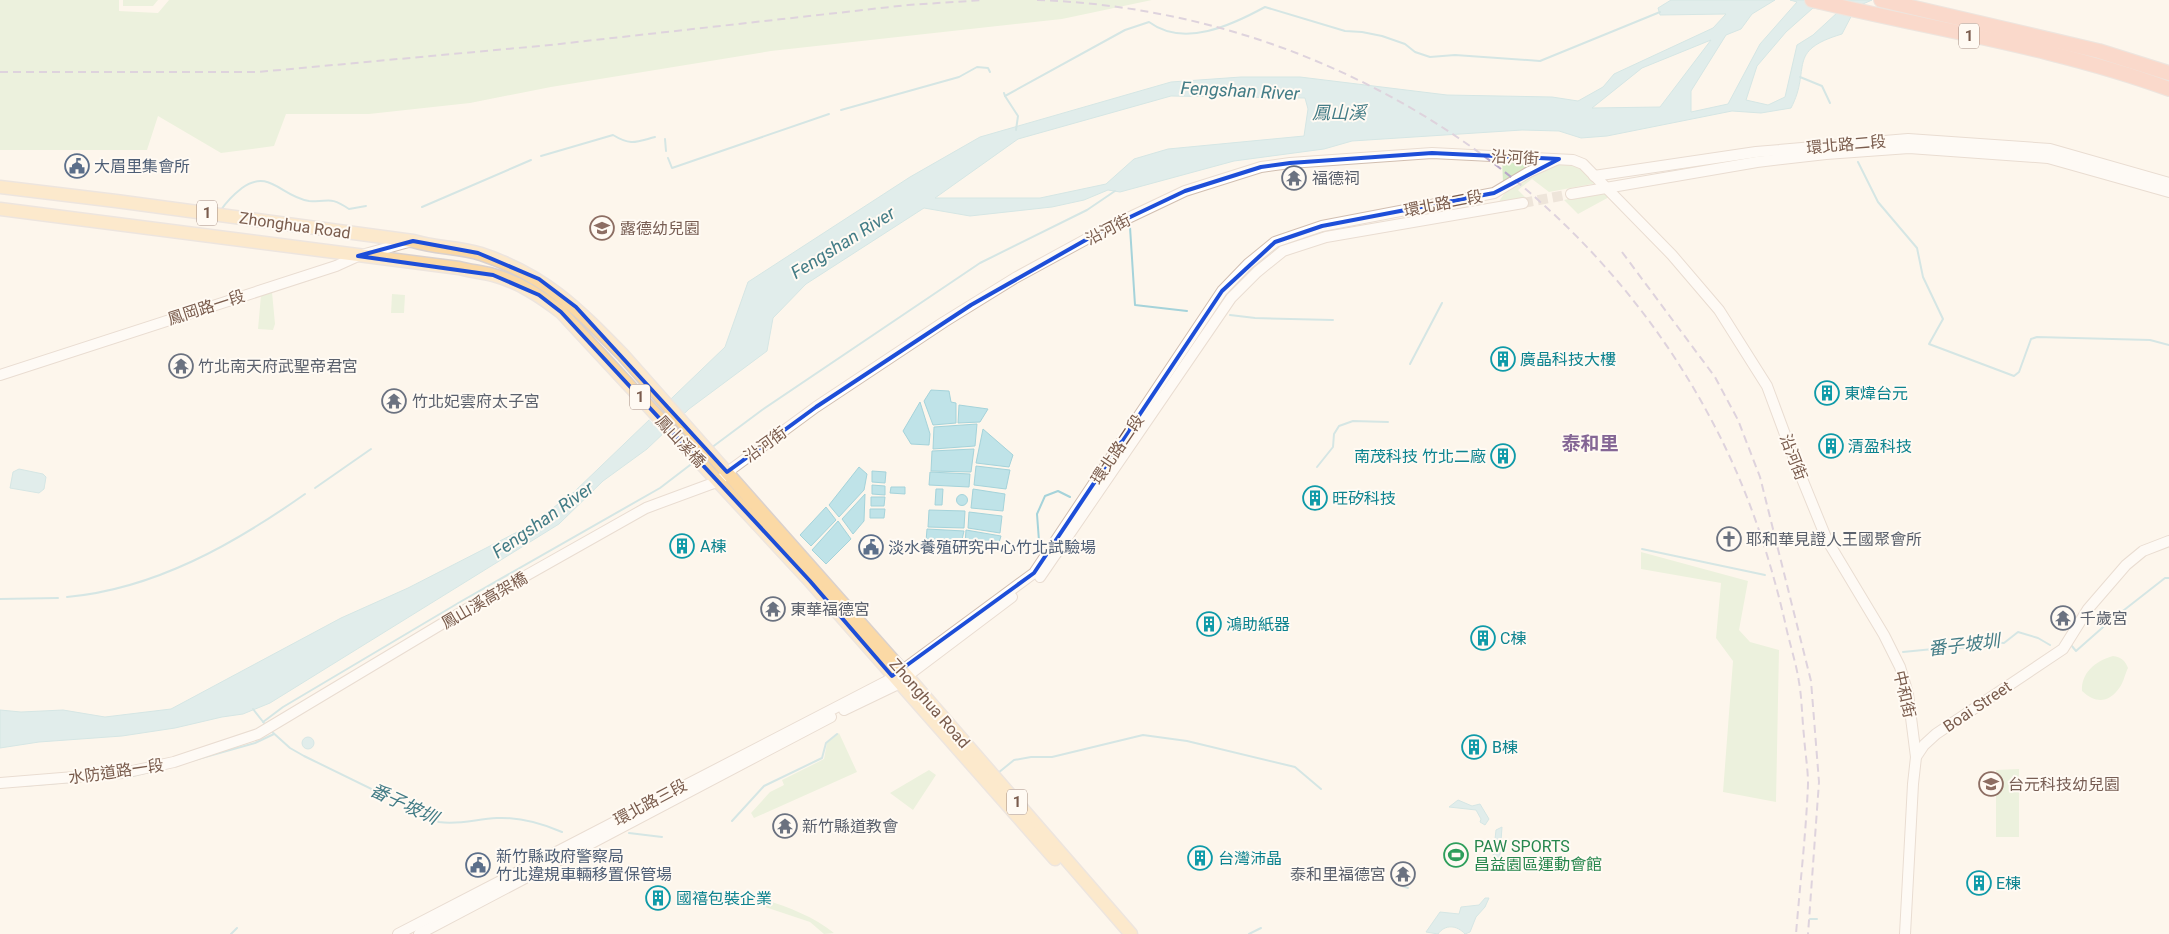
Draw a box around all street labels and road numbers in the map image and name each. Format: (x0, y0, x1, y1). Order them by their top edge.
road number: 1 (1959, 24, 1979, 48)
street label: 環北路二段 (1805, 132, 1887, 157)
street label: 沿河街 (1491, 147, 1539, 168)
street label: 環北路二段 (1402, 187, 1484, 220)
road number: 1 (197, 200, 217, 226)
street label: Zhonghua Road (238, 208, 352, 243)
street label: 沿河街 (1083, 210, 1134, 249)
street label: 鳳岡路一段 (165, 286, 247, 329)
road number: 1 (630, 384, 650, 410)
street label: 鳳山溪橋 (652, 411, 709, 471)
street label: 環北路二段 (1087, 411, 1148, 488)
street label: 沿河街 (740, 423, 790, 466)
street label: 沿河街 (1776, 431, 1811, 483)
street label: 鳳山溪高架橋 (438, 568, 531, 633)
street label: Zhonghua Road (886, 655, 974, 752)
street label: 中和街 (1890, 669, 1919, 720)
street label: Boai Street (1940, 677, 2015, 736)
street label: 水防道路一段 (67, 755, 165, 788)
street label: 環北路三段 (610, 775, 690, 830)
road number: 1 (1007, 790, 1027, 814)

